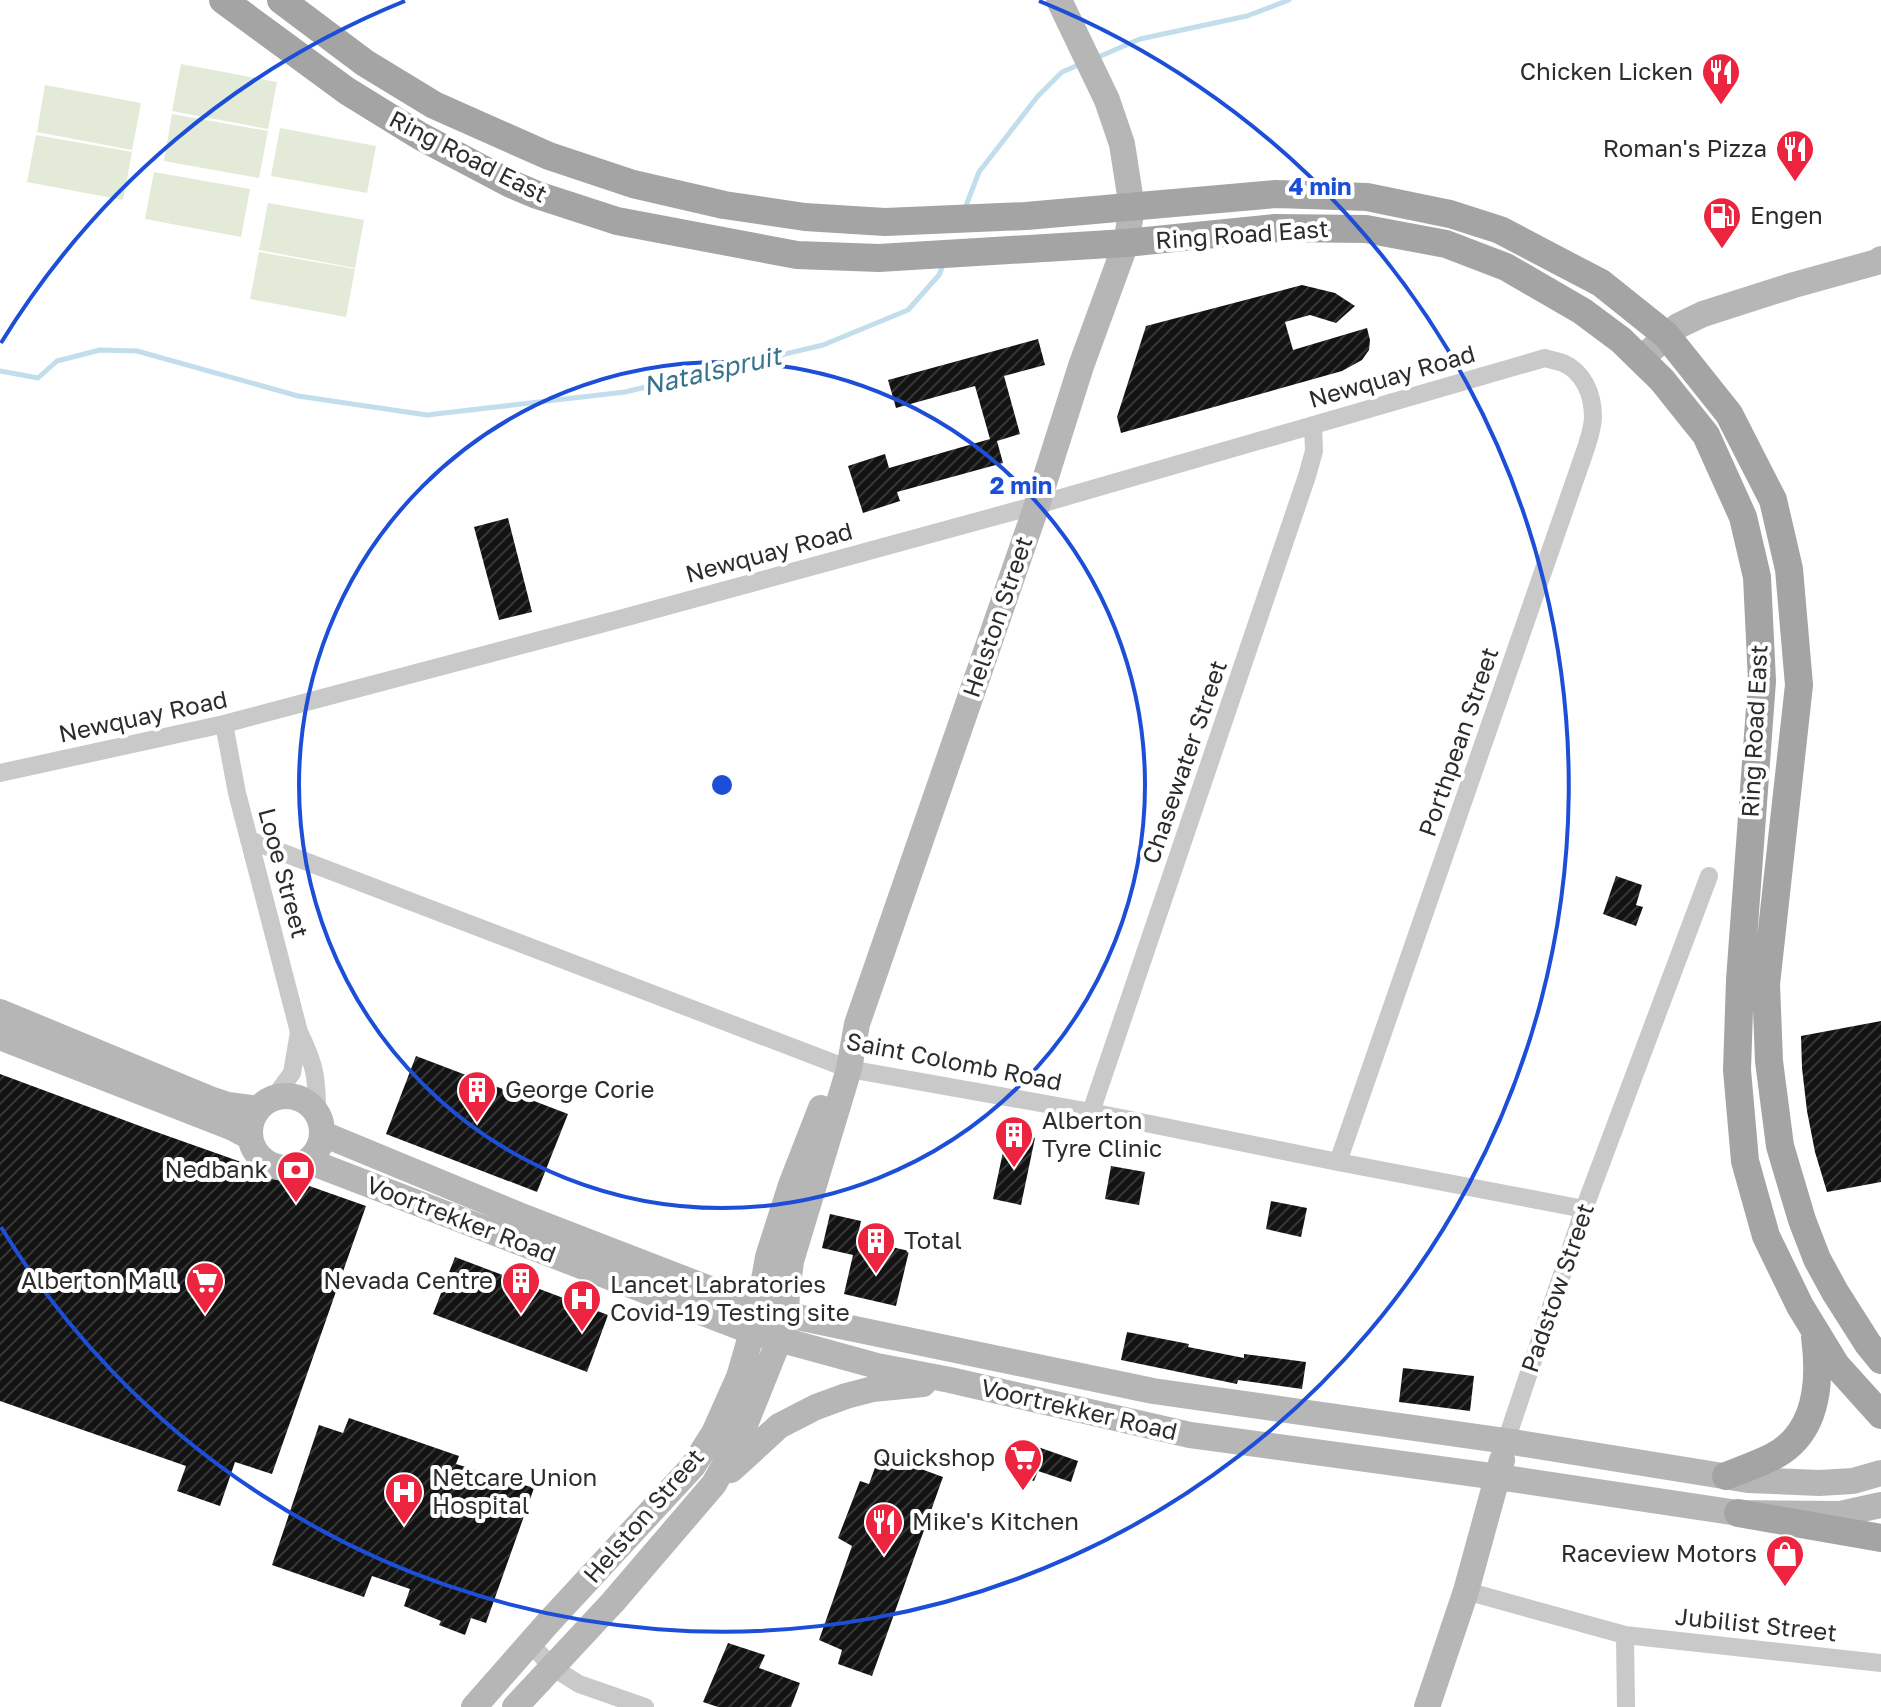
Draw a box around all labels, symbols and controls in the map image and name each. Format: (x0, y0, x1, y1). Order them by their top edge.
restaurant icon: Chicken Licken (1700, 51, 1742, 106)
place label: Chicken Licken (1520, 56, 1693, 85)
street label: Ring Road East (385, 103, 552, 208)
restaurant icon: Roman's Pizza (1774, 128, 1816, 183)
place label: Roman's Pizza (1603, 133, 1767, 162)
text: 4 min (1288, 171, 1352, 200)
fuel station icon: Engen (1701, 195, 1743, 250)
place label: Engen (1750, 200, 1823, 229)
street label: Ring Road East (1154, 213, 1329, 254)
street label: Newquay Road (1305, 338, 1478, 413)
water label: Natalspruit (640, 339, 786, 401)
text: 2 min (990, 470, 1052, 499)
street label: Newquay Road (682, 515, 855, 588)
street label: Helston Street (955, 532, 1038, 701)
street label: Porthpean Street (1412, 643, 1504, 840)
street label: Ring Road East (1734, 644, 1773, 818)
street label: Chasewater Street (1135, 656, 1232, 867)
street label: Newquay Road (56, 683, 230, 748)
centre of rings (708, 771, 736, 799)
street label: Looe Street (253, 805, 316, 941)
street label: Saint Colomb Road (844, 1025, 1064, 1096)
building icon: George Corie (456, 1069, 498, 1124)
place label: George Corie (505, 1074, 654, 1103)
place label: Alberton Tyre Clinic (1042, 1105, 1162, 1162)
building icon: Alberton Tyre Clinic (993, 1114, 1035, 1169)
bank icon: Nedbank (275, 1149, 317, 1204)
place label: Nedbank (164, 1154, 268, 1183)
street label: Voortrekker Road (363, 1169, 560, 1268)
street label: Padstow Street (1514, 1199, 1599, 1376)
building icon: Total (855, 1220, 897, 1275)
place label: Total (904, 1225, 962, 1254)
supermarket icon: Alberton Mall (184, 1260, 226, 1315)
building icon: Nevada Centre (500, 1260, 542, 1315)
place label: Alberton Mall (21, 1265, 177, 1294)
place label: Nevada Centre (323, 1265, 493, 1294)
place label: Lancet Labratories Covid-19 Testing site (610, 1269, 850, 1326)
hospital icon: Lancet Labratories Covid-19 Testing site (561, 1278, 603, 1333)
street label: Voortrekker Road (978, 1372, 1180, 1445)
supermarket icon: Quickshop (1002, 1437, 1044, 1492)
street label: Helston Street (577, 1442, 709, 1588)
place label: Quickshop (873, 1442, 995, 1471)
place label: Netcare Union Hospital (432, 1462, 597, 1519)
hospital icon: Netcare Union Hospital (383, 1471, 425, 1526)
restaurant icon: Mike's Kitchen (863, 1501, 905, 1556)
place label: Mike's Kitchen (912, 1506, 1079, 1535)
shop icon: Raceview Motors (1764, 1533, 1806, 1588)
place label: Raceview Motors (1561, 1538, 1757, 1567)
street label: Jubilist Street (1674, 1601, 1838, 1646)

